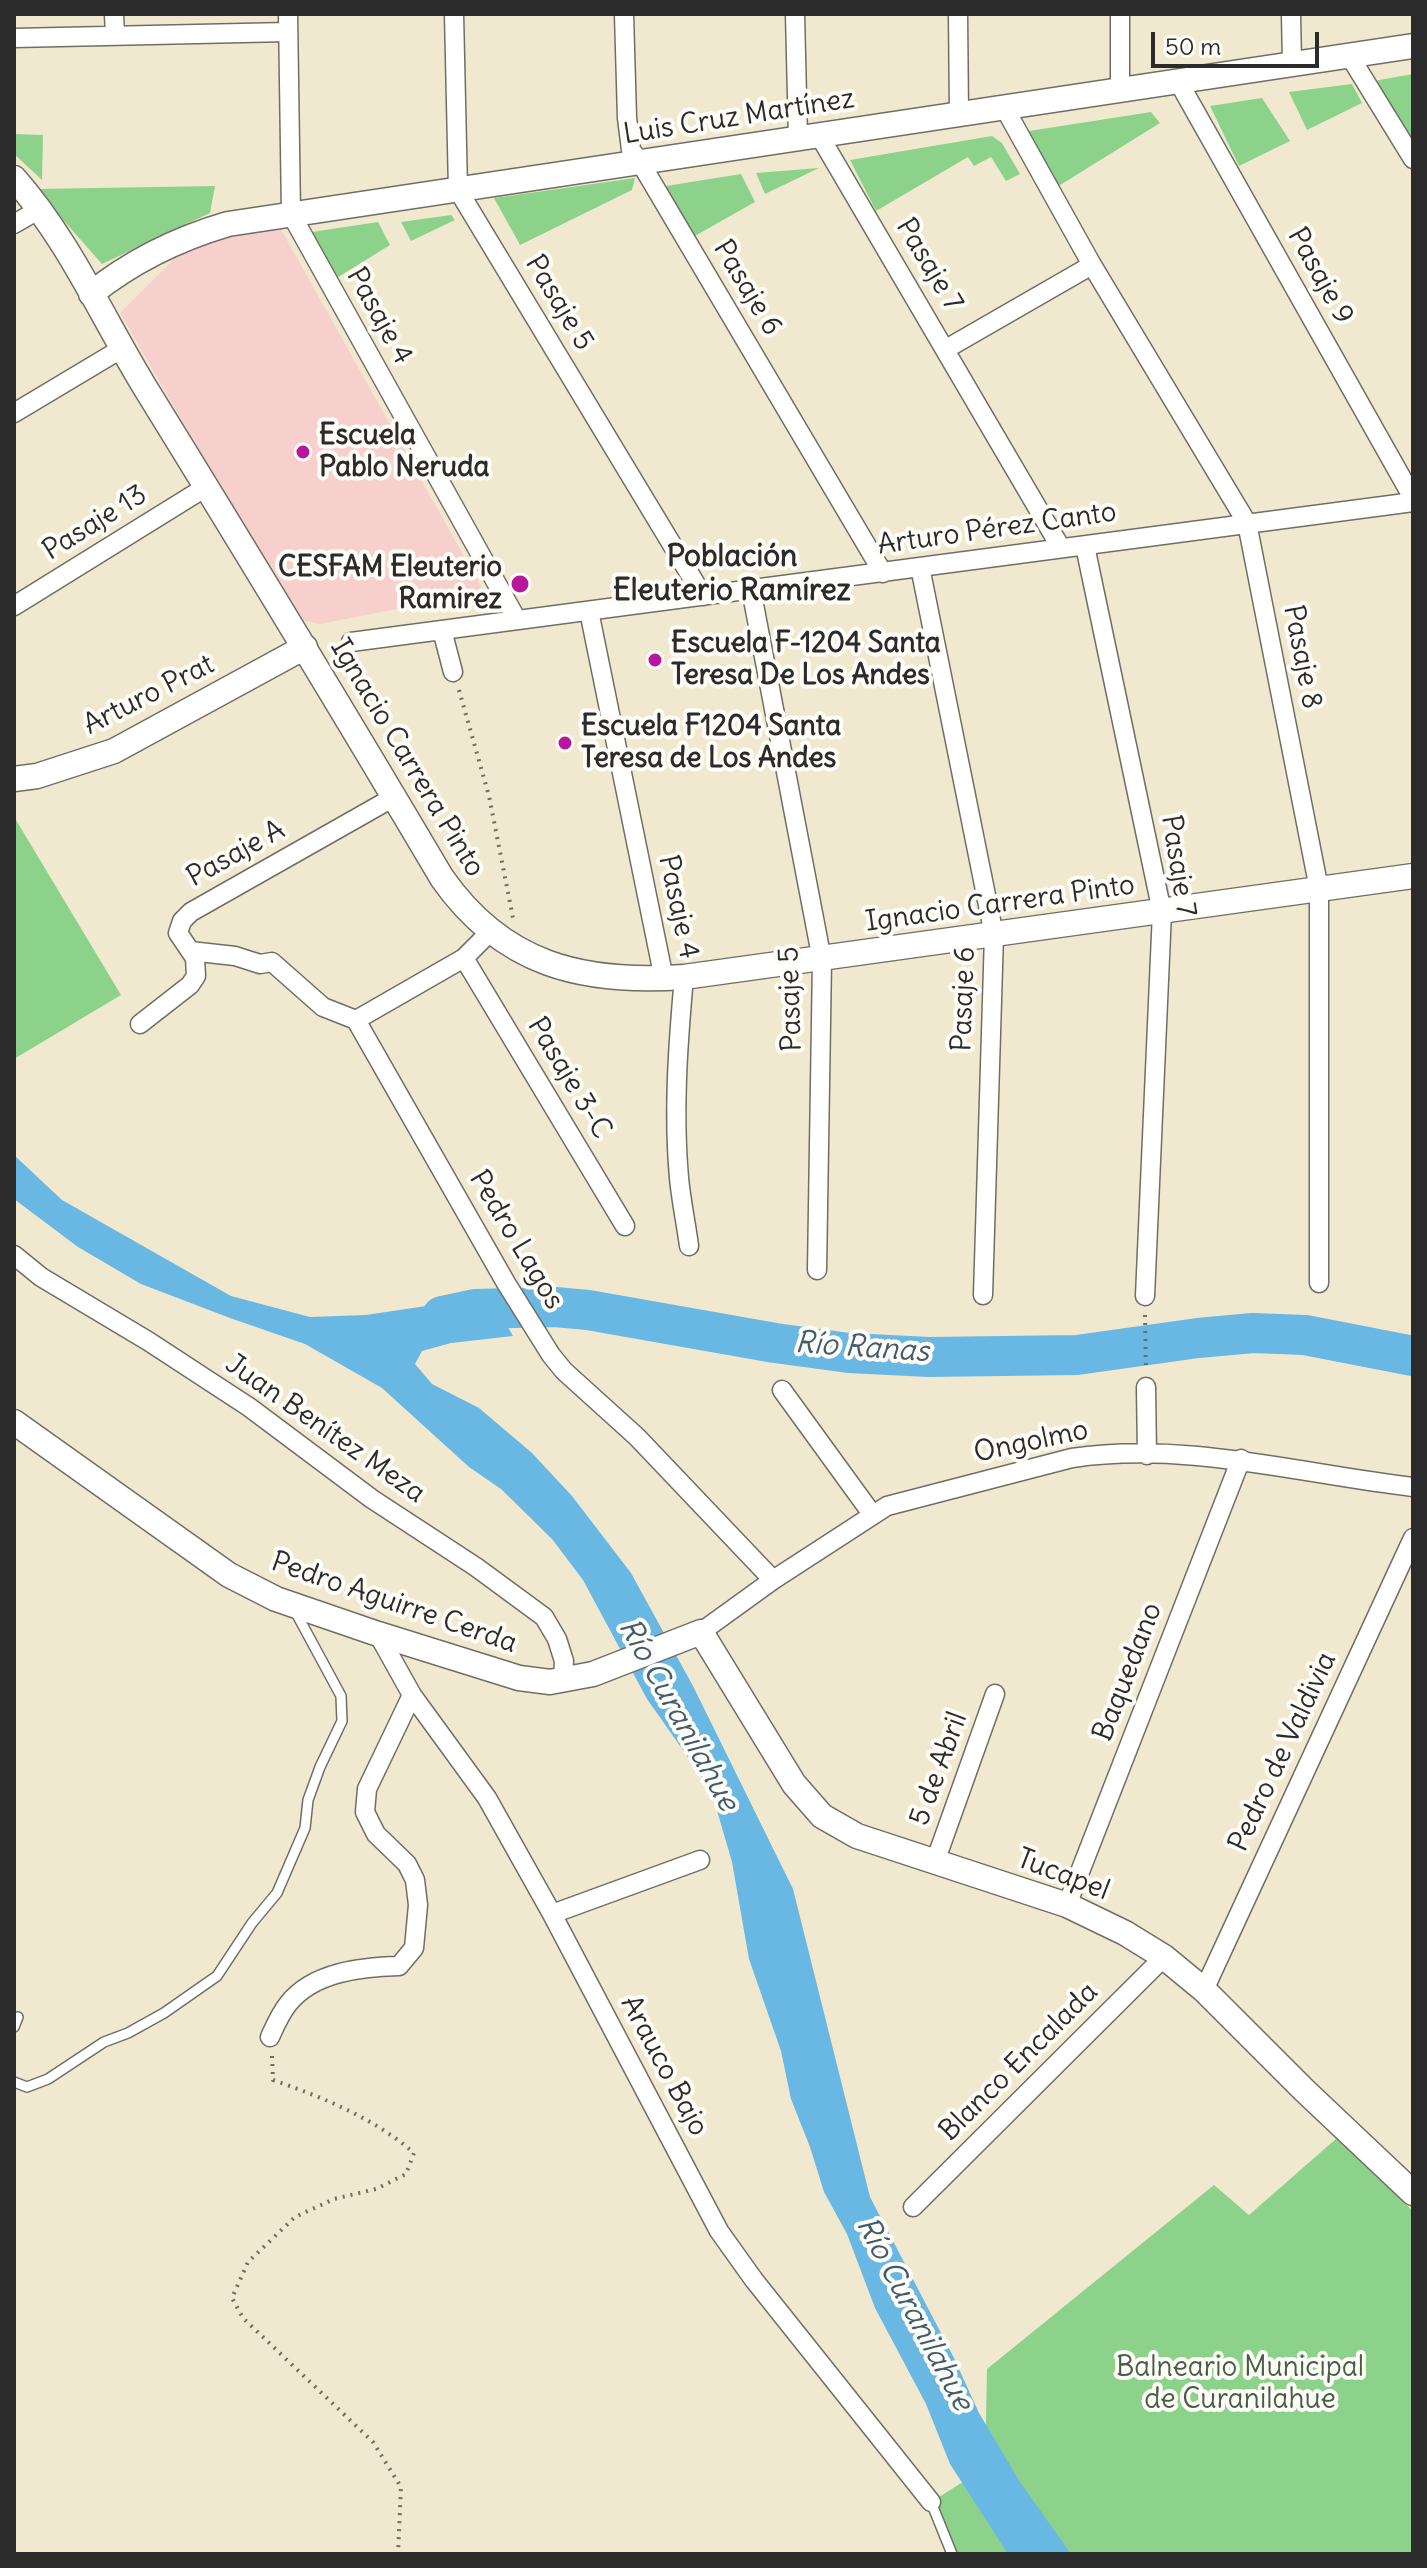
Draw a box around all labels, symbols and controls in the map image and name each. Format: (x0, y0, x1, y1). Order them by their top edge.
scale bar (1155, 16, 1323, 66)
text: 50 m (1165, 31, 1221, 61)
street label: Luis Cruz Martínez (621, 82, 857, 152)
street label: Pasaje 7 (888, 212, 970, 318)
street label: Pasaje 9 (1280, 222, 1360, 330)
street label: Pasaje 6 (706, 234, 788, 342)
street label: Pasaje 5 (518, 249, 600, 357)
street label: Pasaje 4 (339, 262, 419, 370)
place label: Escuela Pablo Neruda (319, 419, 490, 485)
marker: Escuela Pablo Neruda (294, 443, 312, 461)
street label: Pasaje 13 (37, 478, 153, 568)
street label: Arturo Pérez Canto (876, 496, 1118, 562)
district label: Población Eleuterio Ramírez (613, 539, 851, 610)
place label: CESFAM Eleuterio Ramirez (278, 551, 502, 617)
marker: CESFAM Eleuterio Ramirez (509, 573, 531, 595)
street label: Pasaje 8 (1275, 602, 1329, 712)
place label: Escuela F-1204 Santa Teresa De Los Andes (671, 627, 941, 693)
street label: Ignacio Carrera Pinto (323, 633, 491, 883)
street label: Arturo Prat (78, 648, 220, 742)
marker: Escuela F-1204 Santa Teresa De Los Andes (646, 651, 664, 669)
place label: Escuela F1204 Santa Teresa de Los Andes (581, 710, 841, 776)
marker: Escuela F1204 Santa Teresa de Los Andes (556, 734, 574, 752)
street label: Pasaje A (181, 813, 291, 895)
street label: Pasaje 7 (1153, 813, 1203, 919)
street label: Pasaje 4 (651, 852, 705, 962)
street label: Ignacio Carrera Pinto (863, 868, 1137, 940)
street label: Pasaje 5 (772, 946, 810, 1052)
street label: Pasaje 6 (945, 946, 983, 1052)
street label: Pasaje 3-C (520, 1011, 618, 1145)
street label: Pedro Lagos (461, 1165, 571, 1315)
water label: Río Ranas (794, 1325, 930, 1371)
street label: Juan Benítez Meza (219, 1347, 431, 1511)
street label: Ongolmo (971, 1414, 1091, 1470)
street label: Pedro Aguirre Cerda (267, 1545, 521, 1661)
street label: Baquedano (1086, 1598, 1170, 1746)
water label: Río Curanilahue (610, 1613, 746, 1817)
street label: Pedro de Valdivia (1222, 1647, 1344, 1857)
street label: 5 de Abril (903, 1708, 975, 1830)
street label: Tucapel (1012, 1842, 1114, 1908)
street label: Blanco Encalada (933, 1976, 1105, 2148)
street label: Arauco Bajo (613, 1990, 715, 2142)
water label: Río Curanilahue (848, 2211, 980, 2417)
park label: Balneario Municipal de Curanilahue (1116, 2351, 1364, 2417)

